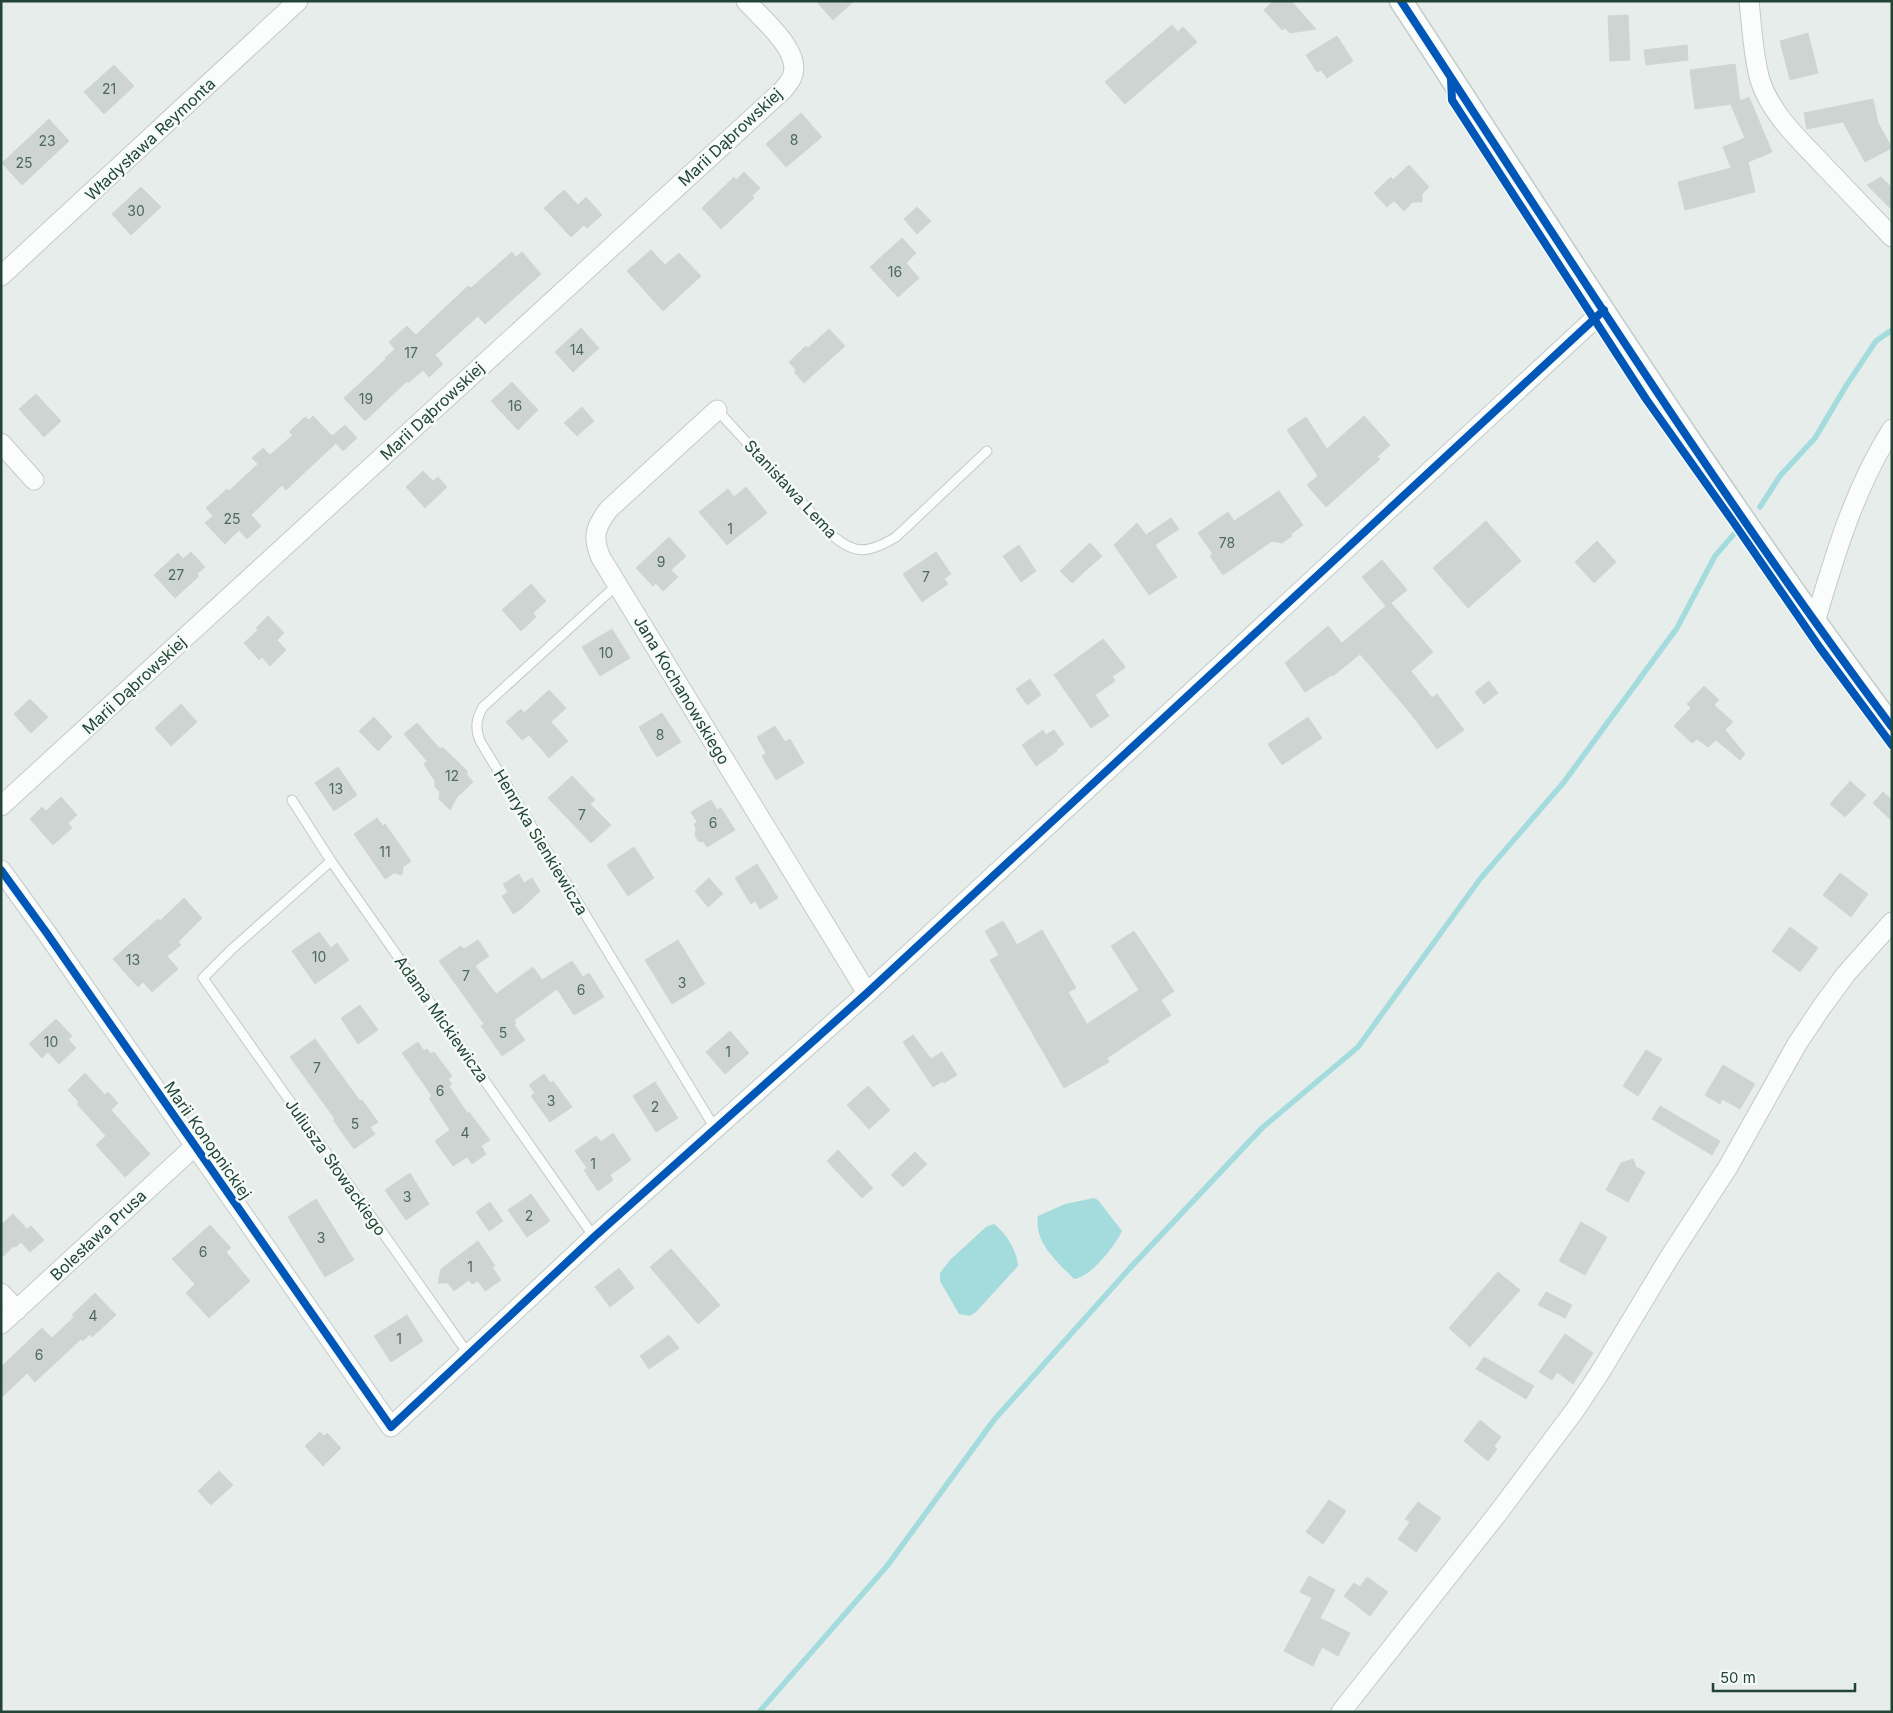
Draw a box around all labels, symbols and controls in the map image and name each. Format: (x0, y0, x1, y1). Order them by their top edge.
street label: Władysława Reymonta (81, 73, 219, 205)
house number: 21 (102, 80, 116, 97)
street label: Marii Dąbrowskiej (674, 84, 786, 190)
house number: 8 (790, 131, 798, 148)
house number: 23 (38, 132, 56, 149)
house number: 25 (15, 154, 33, 171)
house number: 30 (127, 202, 145, 219)
house number: 16 (888, 263, 902, 280)
house number: 14 (570, 341, 584, 358)
house number: 17 (404, 344, 418, 361)
street label: Marii Dąbrowskiej (376, 358, 488, 464)
house number: 19 (359, 390, 373, 407)
house number: 16 (508, 397, 522, 414)
street label: Stanisława Lema (740, 436, 842, 542)
house number: 25 (223, 510, 241, 527)
house number: 1 (727, 520, 733, 537)
house number: 78 (1219, 534, 1235, 551)
house number: 9 (657, 553, 665, 570)
house number: 27 (168, 566, 184, 583)
house number: 7 (922, 568, 930, 585)
street label: Jana Kochanowskiego (630, 612, 734, 768)
street label: Marii Dąbrowskiej (78, 632, 190, 738)
house number: 10 (599, 644, 613, 661)
house number: 8 (656, 726, 664, 743)
street label: Henryka Sienkiewicza (490, 765, 592, 919)
house number: 12 (445, 767, 459, 784)
house number: 13 (329, 780, 343, 797)
house number: 7 (578, 806, 586, 823)
house number: 6 (709, 814, 717, 831)
house number: 11 (379, 843, 391, 860)
house number: 10 (312, 948, 326, 965)
house number: 13 (126, 951, 140, 968)
street label: Adama Mickiewicza (391, 952, 493, 1086)
house number: 7 (462, 967, 470, 984)
house number: 3 (678, 974, 686, 991)
house number: 6 (577, 981, 585, 998)
house number: 5 (499, 1024, 507, 1041)
house number: 10 (44, 1033, 58, 1050)
house number: 1 (725, 1043, 731, 1060)
house number: 7 (313, 1059, 321, 1076)
street label: Marii Konopnickiej (160, 1077, 256, 1203)
house number: 6 (436, 1082, 444, 1099)
house number: 3 (547, 1092, 555, 1109)
street label: Juliusza Słowackiego (281, 1095, 391, 1239)
house number: 2 (651, 1098, 659, 1115)
house number: 5 (351, 1115, 359, 1132)
house number: 4 (460, 1124, 470, 1141)
house number: 1 (590, 1155, 596, 1172)
street label: Bolesława Prusa (46, 1185, 150, 1285)
house number: 3 (403, 1188, 411, 1205)
house number: 2 (525, 1207, 533, 1224)
house number: 3 (317, 1229, 325, 1246)
house number: 6 (199, 1243, 207, 1260)
house number: 1 (467, 1258, 473, 1275)
house number: 4 (88, 1307, 98, 1324)
house number: 1 (396, 1330, 402, 1347)
house number: 6 (35, 1346, 43, 1363)
scale bar (1713, 1660, 1856, 1692)
text: 50 m (1720, 1668, 1756, 1687)

